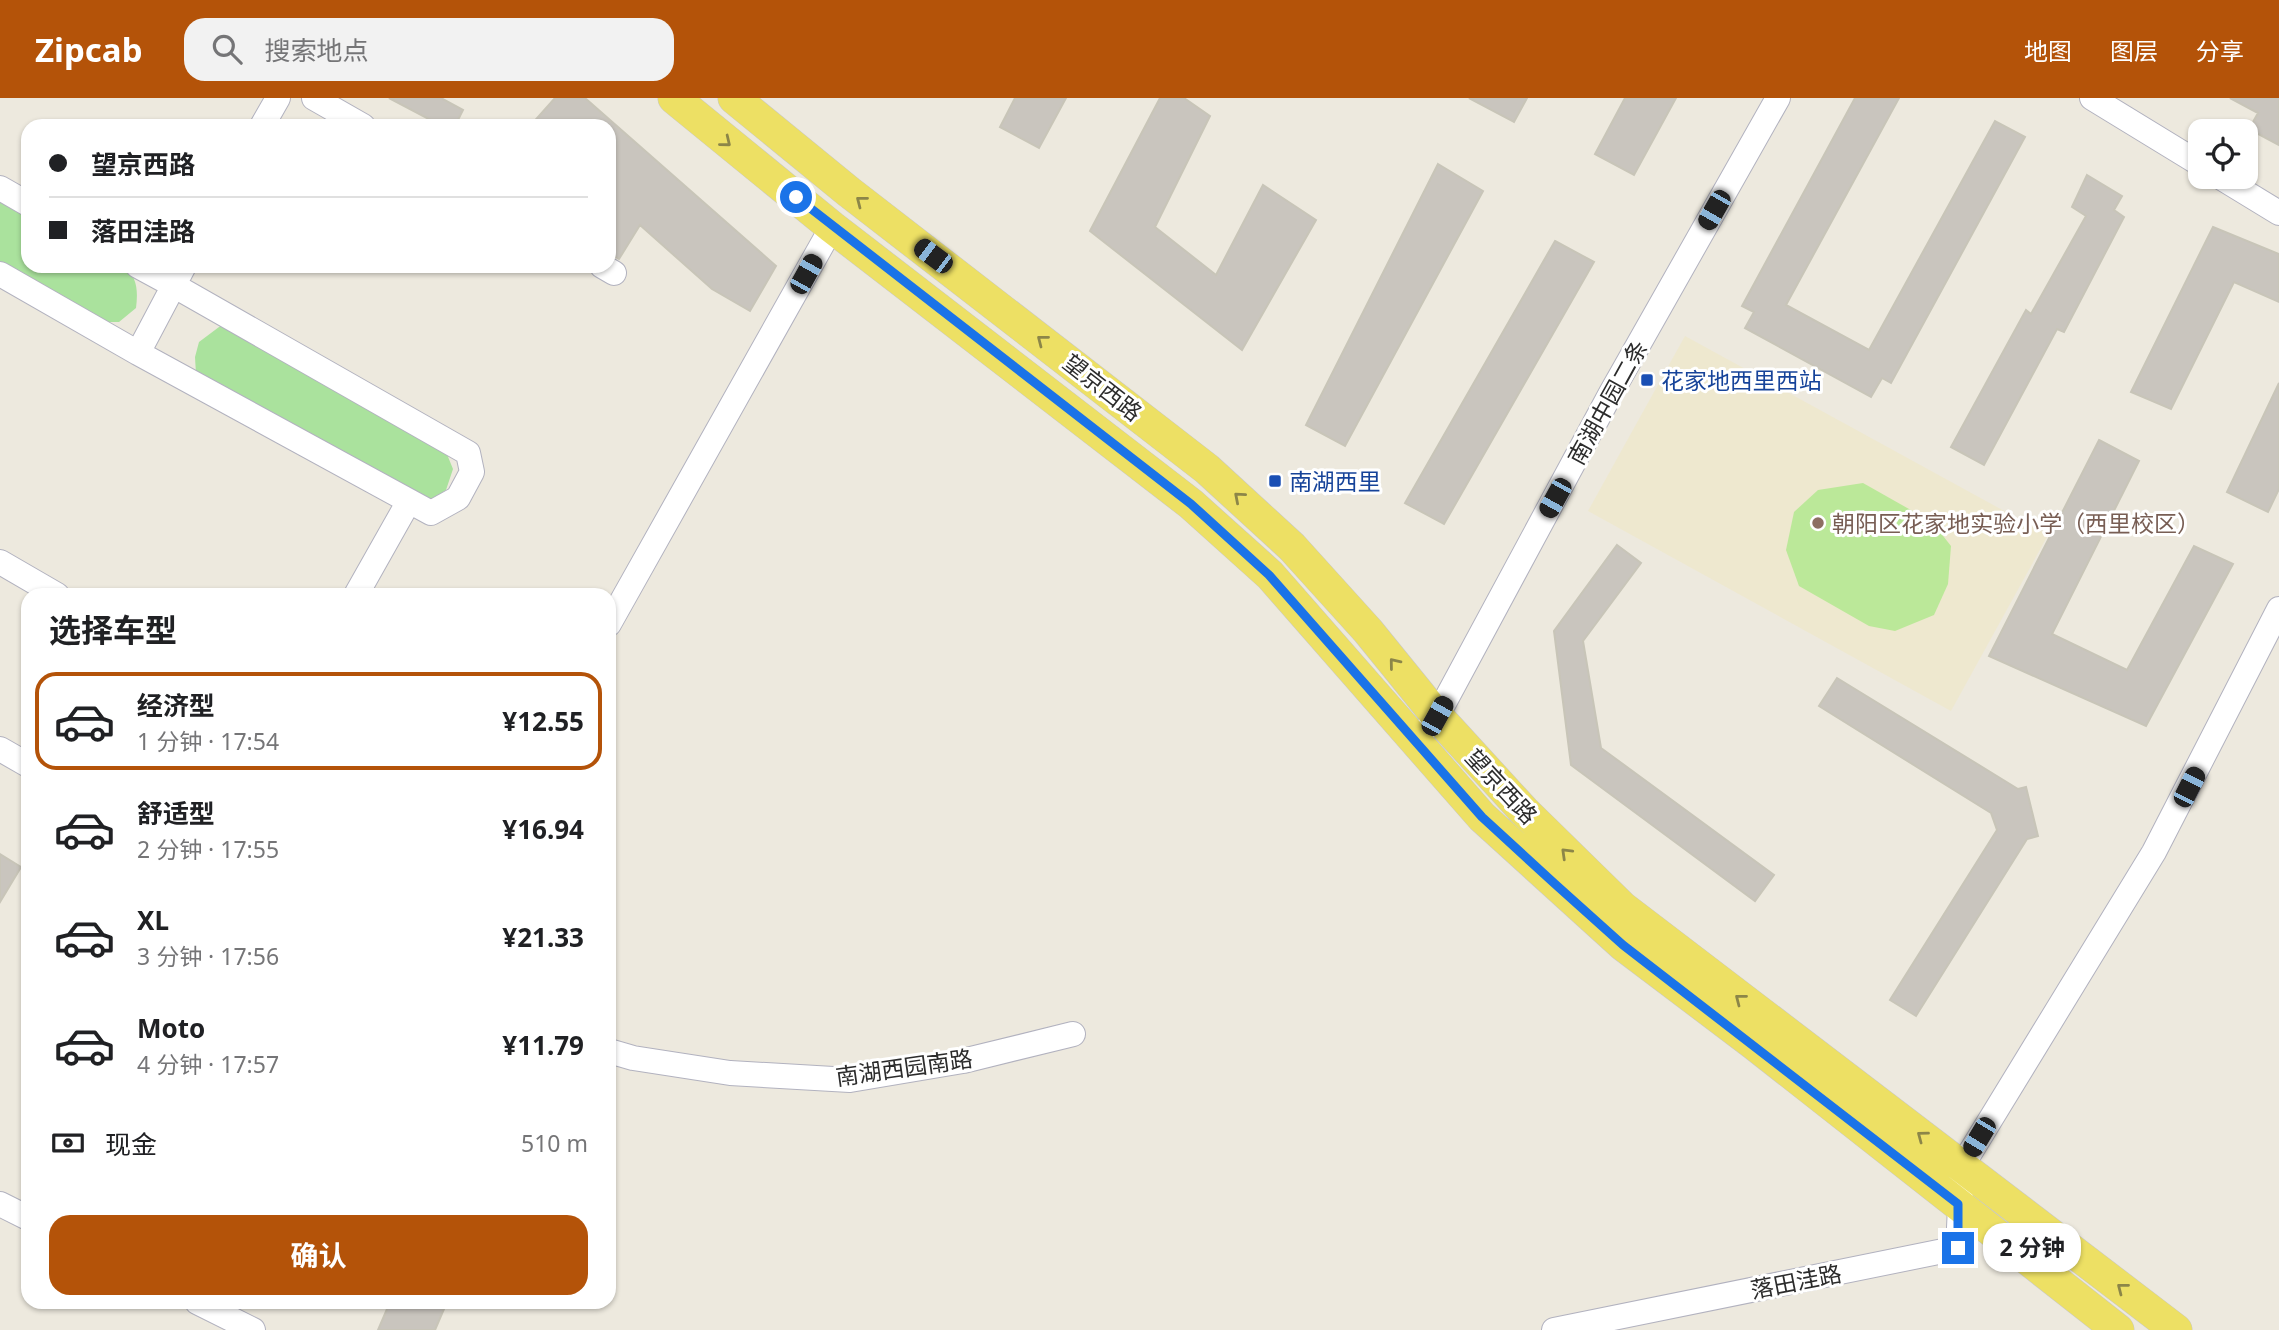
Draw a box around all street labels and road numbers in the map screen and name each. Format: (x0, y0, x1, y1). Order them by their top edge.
street label: 南湖中园二条 (1560, 334, 1654, 470)
street label: 望京西路 (1057, 346, 1149, 428)
street label: 望京西路 (1459, 741, 1545, 831)
street label: 南湖西园南路 (833, 1042, 975, 1092)
street label: 落田洼路 (1748, 1257, 1844, 1305)

